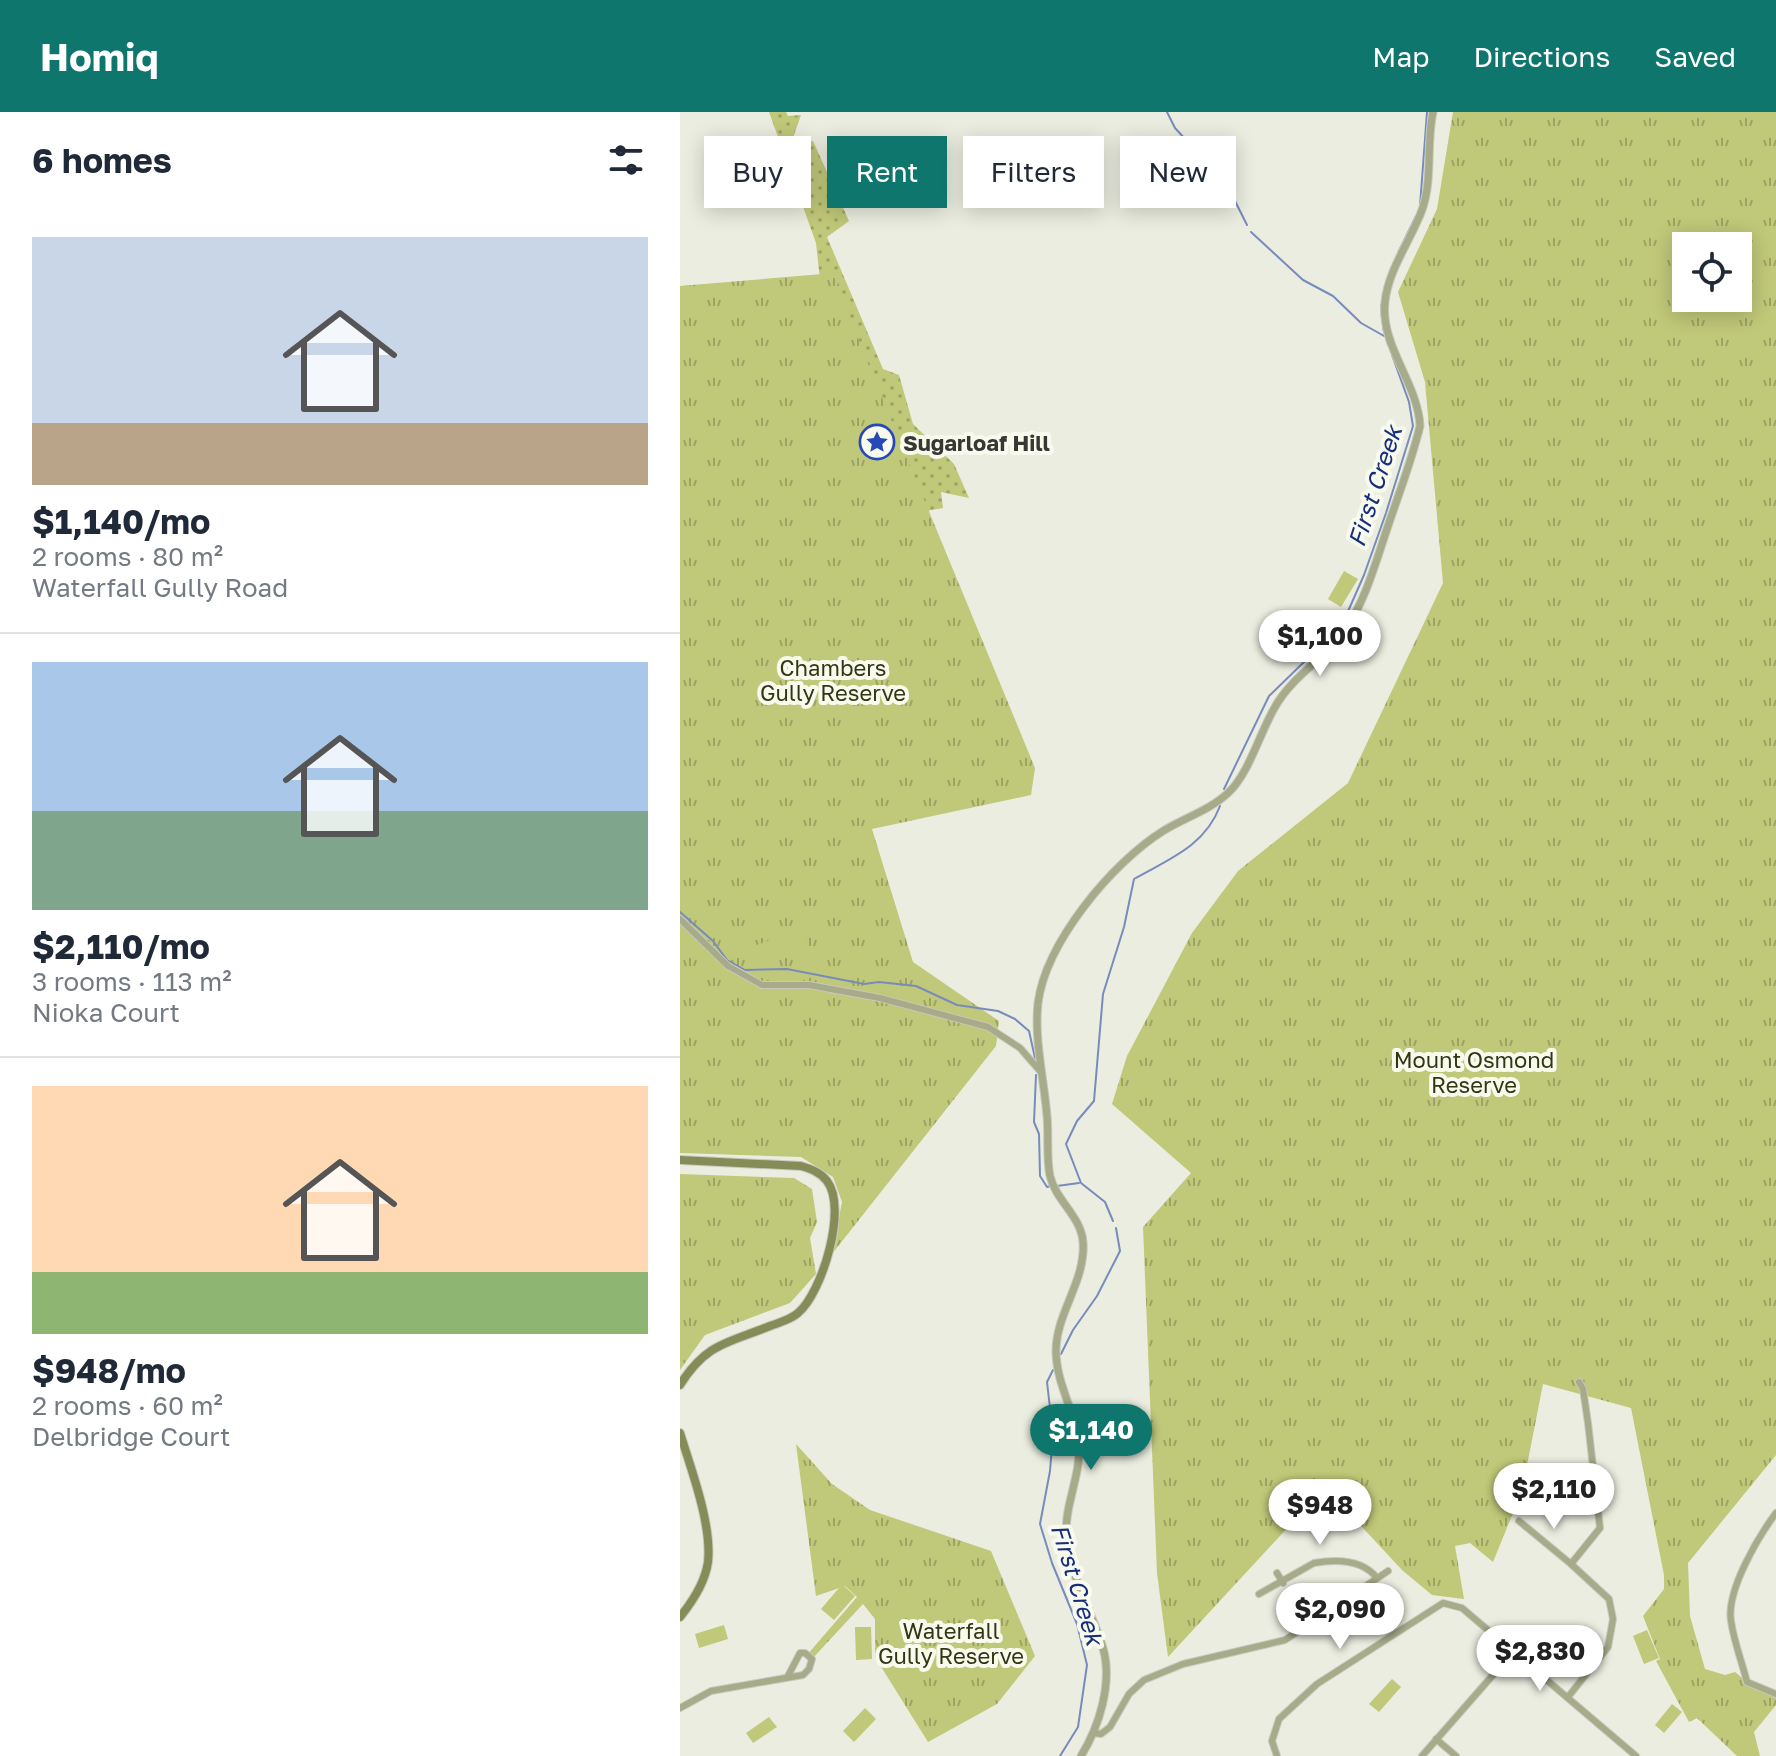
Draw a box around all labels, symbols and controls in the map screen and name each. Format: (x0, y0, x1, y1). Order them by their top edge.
text: Homiq (40, 34, 159, 79)
text: Map (1372, 40, 1429, 73)
text: Directions (1473, 40, 1610, 73)
text: Saved (1654, 40, 1736, 73)
chip: Buy (704, 136, 811, 208)
chip: Rent (827, 136, 947, 208)
chip: Filters (963, 136, 1104, 208)
chip: New (1120, 136, 1236, 208)
icon: filters (604, 138, 648, 182)
text: 6 homes (32, 140, 172, 180)
map controls (1672, 232, 1752, 312)
button: locate (1672, 232, 1752, 312)
icon: home (268, 289, 412, 433)
water label: First Creek (1341, 420, 1408, 550)
place icon: Sugarloaf Hill (858, 423, 896, 461)
place label: Sugarloaf Hill (903, 429, 1050, 456)
text: $1,140/mo (32, 501, 211, 541)
text: 2 rooms · 80 m² (32, 541, 223, 572)
text: Waterfall Gully Road (32, 572, 288, 603)
pin: $1,100 (1255, 610, 1385, 678)
text: $1,100 (1277, 620, 1363, 651)
park label: Chambers Gully Reserve (760, 654, 906, 706)
icon: home (268, 714, 412, 858)
text: $2,110/mo (32, 926, 210, 966)
text: 3 rooms · 113 m² (32, 966, 232, 997)
text: Nioka Court (32, 997, 180, 1028)
park label: Mount Osmond Reserve (1394, 1046, 1554, 1098)
icon: home (268, 1138, 412, 1282)
text: $948/mo (32, 1350, 186, 1390)
text: 2 rooms · 60 m² (32, 1390, 223, 1421)
pin: $1,140 (1026, 1404, 1156, 1472)
text: $1,140 (1048, 1414, 1134, 1445)
text: Delbridge Court (32, 1421, 230, 1452)
pin: $2,110 (1489, 1463, 1619, 1531)
text: $2,110 (1511, 1473, 1597, 1504)
pin: $948 (1273, 1479, 1367, 1547)
text: $948 (1287, 1489, 1353, 1520)
water label: First Creek (1046, 1520, 1111, 1650)
pin: $2,090 (1275, 1583, 1405, 1651)
text: $2,090 (1294, 1593, 1386, 1624)
park label: Waterfall Gully Reserve (878, 1617, 1024, 1669)
pin: $2,830 (1475, 1625, 1605, 1693)
text: $2,830 (1494, 1635, 1586, 1666)

